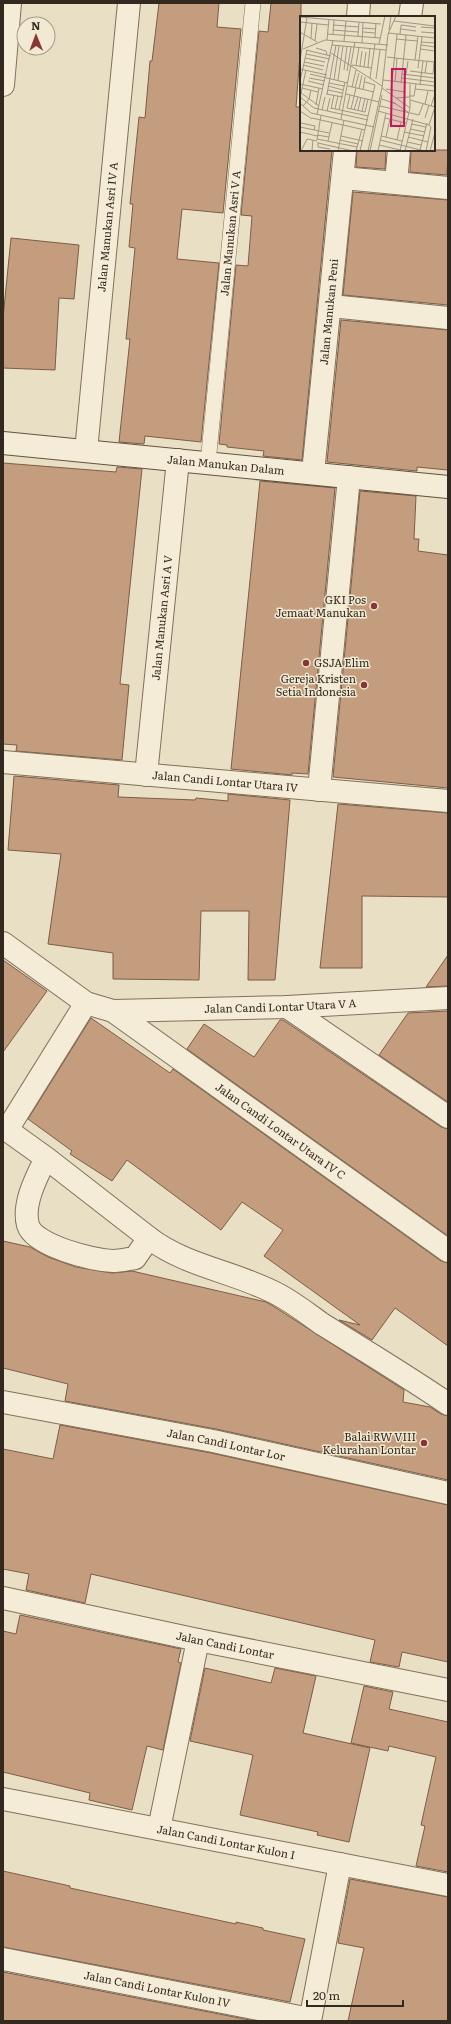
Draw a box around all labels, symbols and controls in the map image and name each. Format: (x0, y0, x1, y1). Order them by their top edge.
north arrow (16, 16, 56, 56)
inset map (300, 16, 435, 151)
text: N (31, 17, 41, 33)
street label: Jalan Manukan Asri IV A (92, 161, 121, 293)
street label: Jalan Manukan Asri V A (215, 170, 244, 296)
street label: Jalan Manukan Peni (315, 258, 341, 365)
street label: Jalan Manukan Dalam (167, 450, 286, 478)
street label: Jalan Manukan Asri A V (147, 554, 175, 681)
place label: GKI Pos Jemaat Manukan (275, 591, 366, 620)
marker: GKI Pos Jemaat Manukan (369, 601, 379, 611)
place label: GSJA Elim (314, 654, 370, 670)
marker: GSJA Elim (301, 658, 311, 668)
place label: Gereja Kristen Setia Indonesia (276, 670, 356, 699)
marker: Gereja Kristen Setia Indonesia (359, 680, 369, 690)
street label: Jalan Candi Lontar Utara IV (152, 766, 299, 795)
street label: Jalan Candi Lontar Utara V A (204, 994, 357, 1016)
street label: Jalan Candi Lontar Utara IV C (213, 1078, 349, 1182)
street label: Jalan Candi Lontar Lor (166, 1424, 288, 1464)
place label: Balai RW VIII Kelurahan Lontar (323, 1428, 417, 1457)
marker: Balai RW VIII Kelurahan Lontar (419, 1438, 429, 1448)
street label: Jalan Candi Lontar (175, 1627, 276, 1662)
street label: Jalan Candi Lontar Kulon I (156, 1820, 297, 1862)
street label: Jalan Candi Lontar Kulon IV (83, 1966, 232, 2010)
scale bar (307, 1982, 403, 2008)
text: 20 m (313, 1986, 340, 2004)

